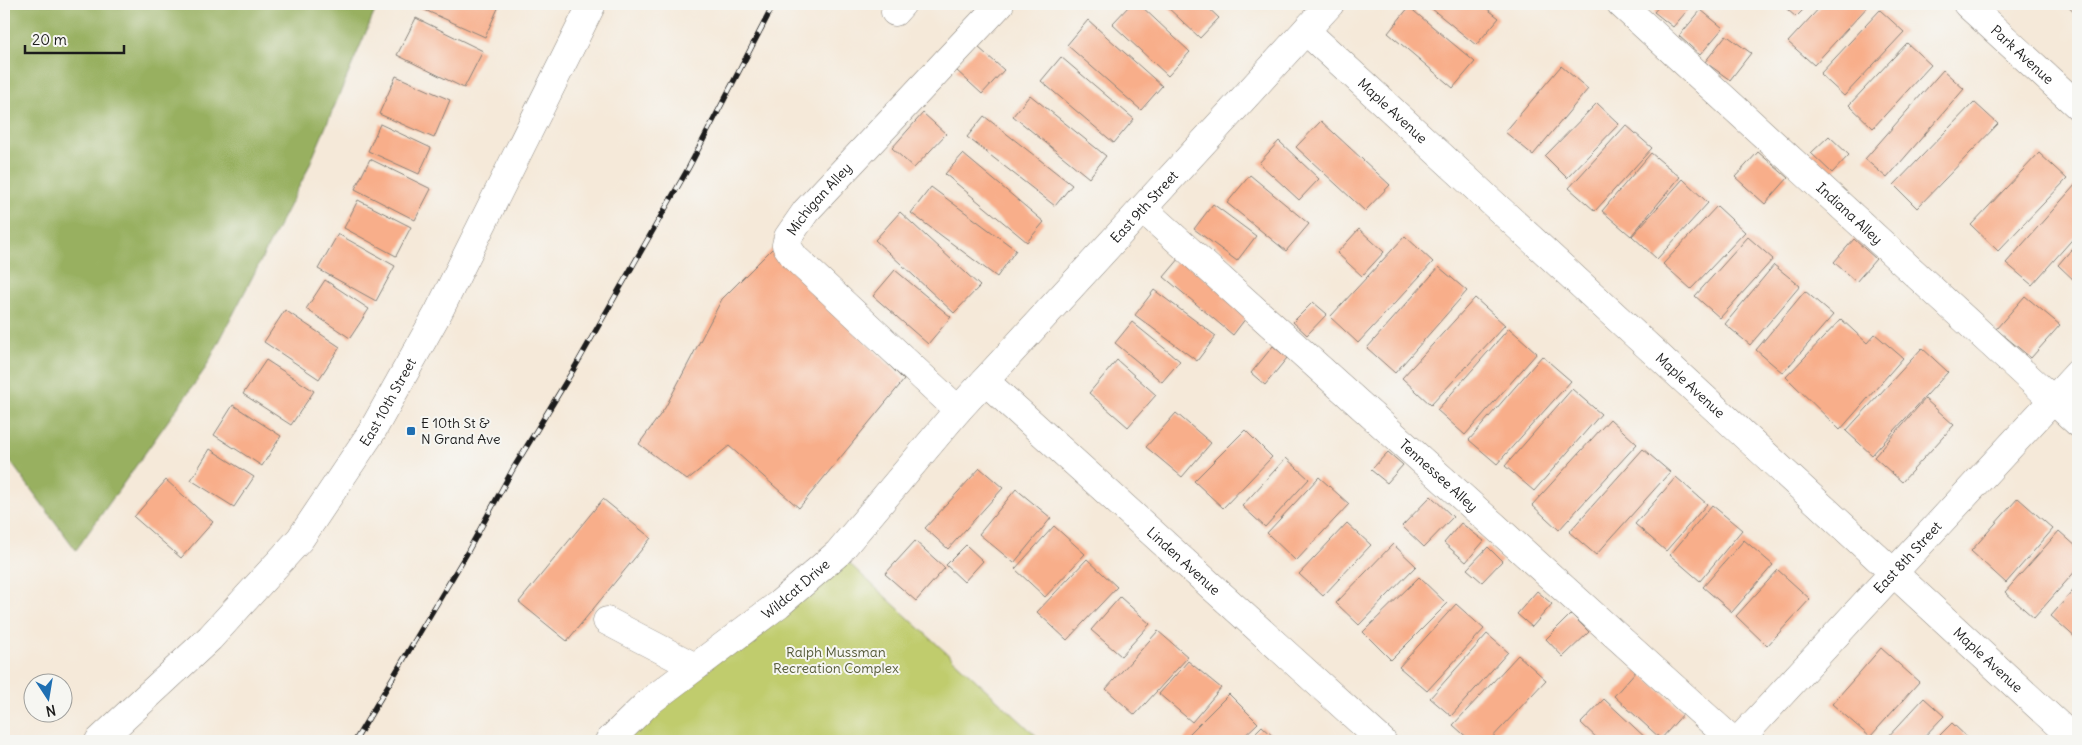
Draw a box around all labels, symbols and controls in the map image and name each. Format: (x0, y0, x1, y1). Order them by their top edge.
street label: Park Avenue (1987, 21, 2057, 88)
scale bar (25, 22, 124, 54)
text: 20 m (32, 30, 67, 49)
street label: Maple Avenue (1354, 74, 1431, 147)
street label: Michigan Alley (783, 159, 856, 239)
street label: East 9th Street (1107, 167, 1182, 247)
street label: Indiana Alley (1813, 179, 1886, 248)
street label: Maple Avenue (1652, 349, 1729, 422)
street label: East 10th Street (356, 354, 420, 450)
place label: E 10th St & N Grand Ave (421, 414, 501, 448)
marker: E 10th St & N Grand Ave (405, 425, 417, 437)
street label: Tennessee Alley (1396, 435, 1482, 516)
street label: East 8th Street (1870, 517, 1946, 597)
street label: Linden Avenue (1143, 523, 1224, 599)
street label: Wildcat Drive (758, 555, 833, 623)
street label: Maple Avenue (1950, 623, 2027, 696)
park label: Ralph Mussman Recreation Complex (773, 643, 899, 677)
north arrow (22, 672, 72, 722)
text: N (44, 701, 57, 721)

